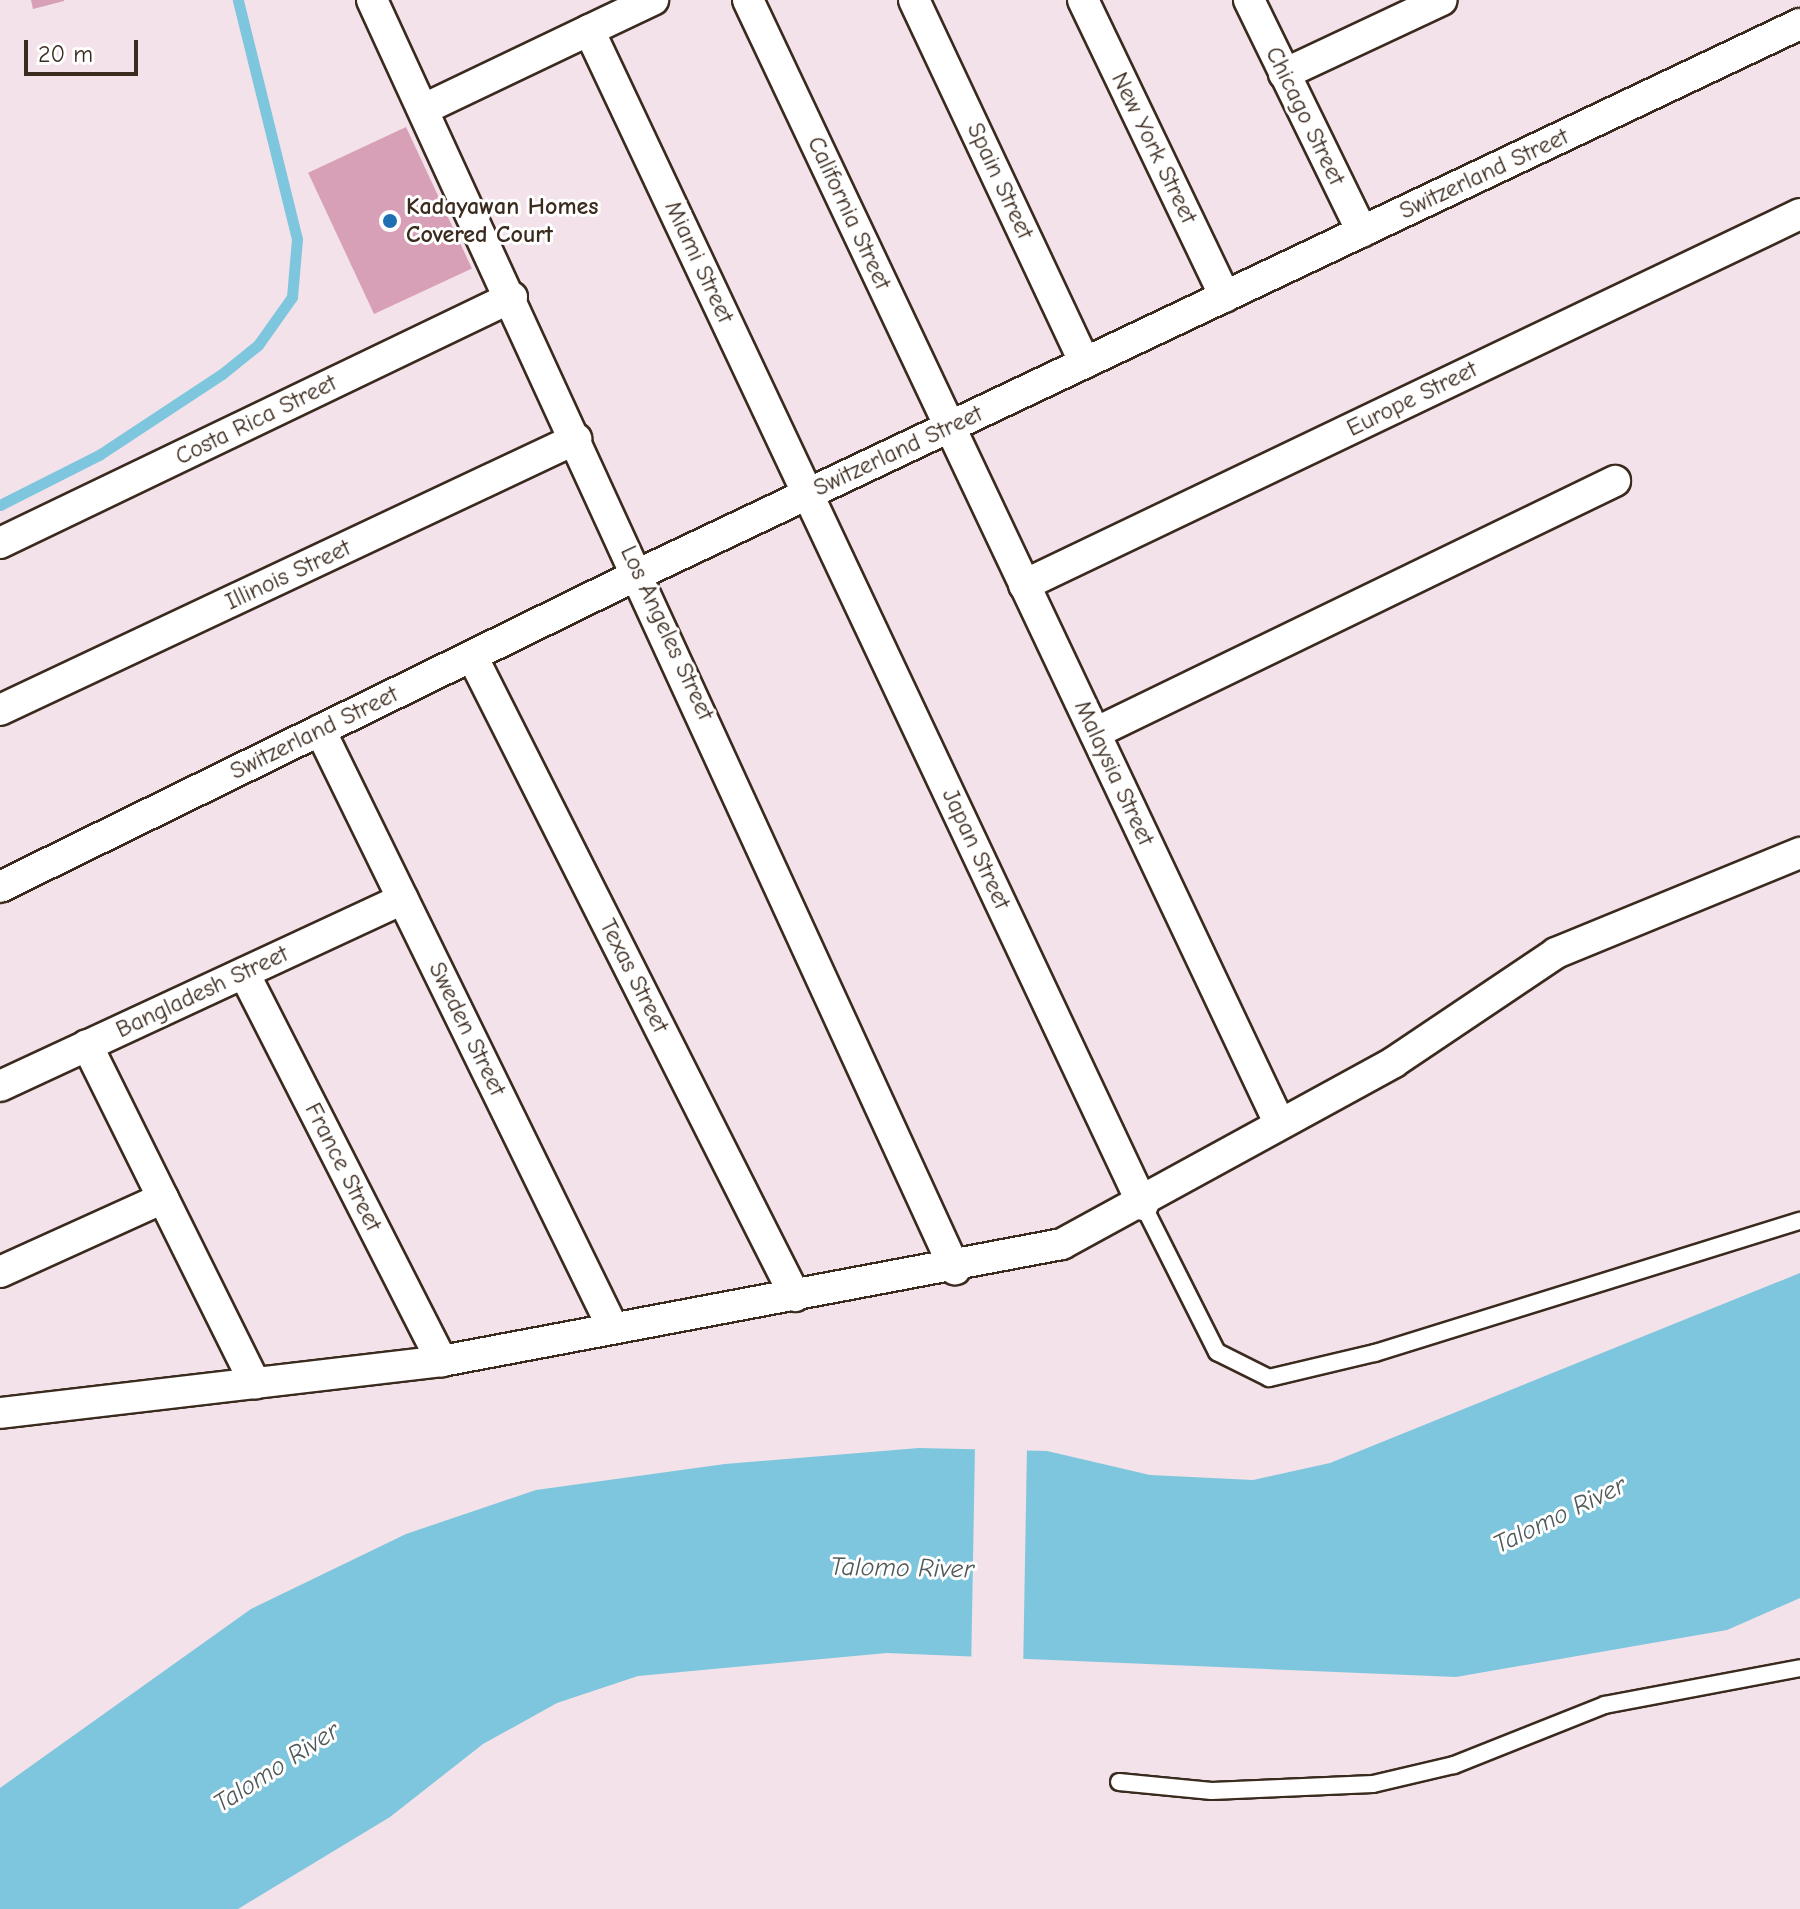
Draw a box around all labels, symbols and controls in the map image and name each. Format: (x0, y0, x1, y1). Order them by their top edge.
scale bar (28, 24, 142, 74)
text: 20 m (38, 40, 93, 68)
street label: Chicago Street (1259, 42, 1351, 190)
street label: New York Street (1105, 68, 1203, 228)
street label: Spain Street (960, 118, 1040, 244)
street label: Switzerland Street (1395, 122, 1573, 226)
street label: California Street (801, 132, 897, 294)
place label: Kadayawan Homes Covered Court (406, 193, 598, 249)
street label: Miami Street (658, 196, 740, 328)
marker: Kadayawan Homes Covered Court (381, 212, 399, 230)
street label: Europe Street (1342, 355, 1482, 443)
street label: Costa Rica Street (171, 369, 341, 471)
street label: Switzerland Street (809, 399, 987, 503)
street label: Illinois Street (221, 533, 355, 617)
street label: Los Angeles Street (614, 541, 720, 725)
street label: Switzerland Street (225, 680, 403, 786)
street label: Malaysia Street (1068, 696, 1160, 850)
street label: Japan Street (936, 784, 1016, 914)
street label: Texas Street (593, 914, 675, 1038)
street label: Bangladesh Street (111, 940, 293, 1044)
street label: Sweden Street (422, 957, 512, 1101)
street label: France Street (298, 1098, 388, 1236)
water label: Talomo River (1489, 1470, 1631, 1562)
water label: Talomo River (830, 1552, 974, 1586)
water label: Talomo River (208, 1716, 346, 1820)

